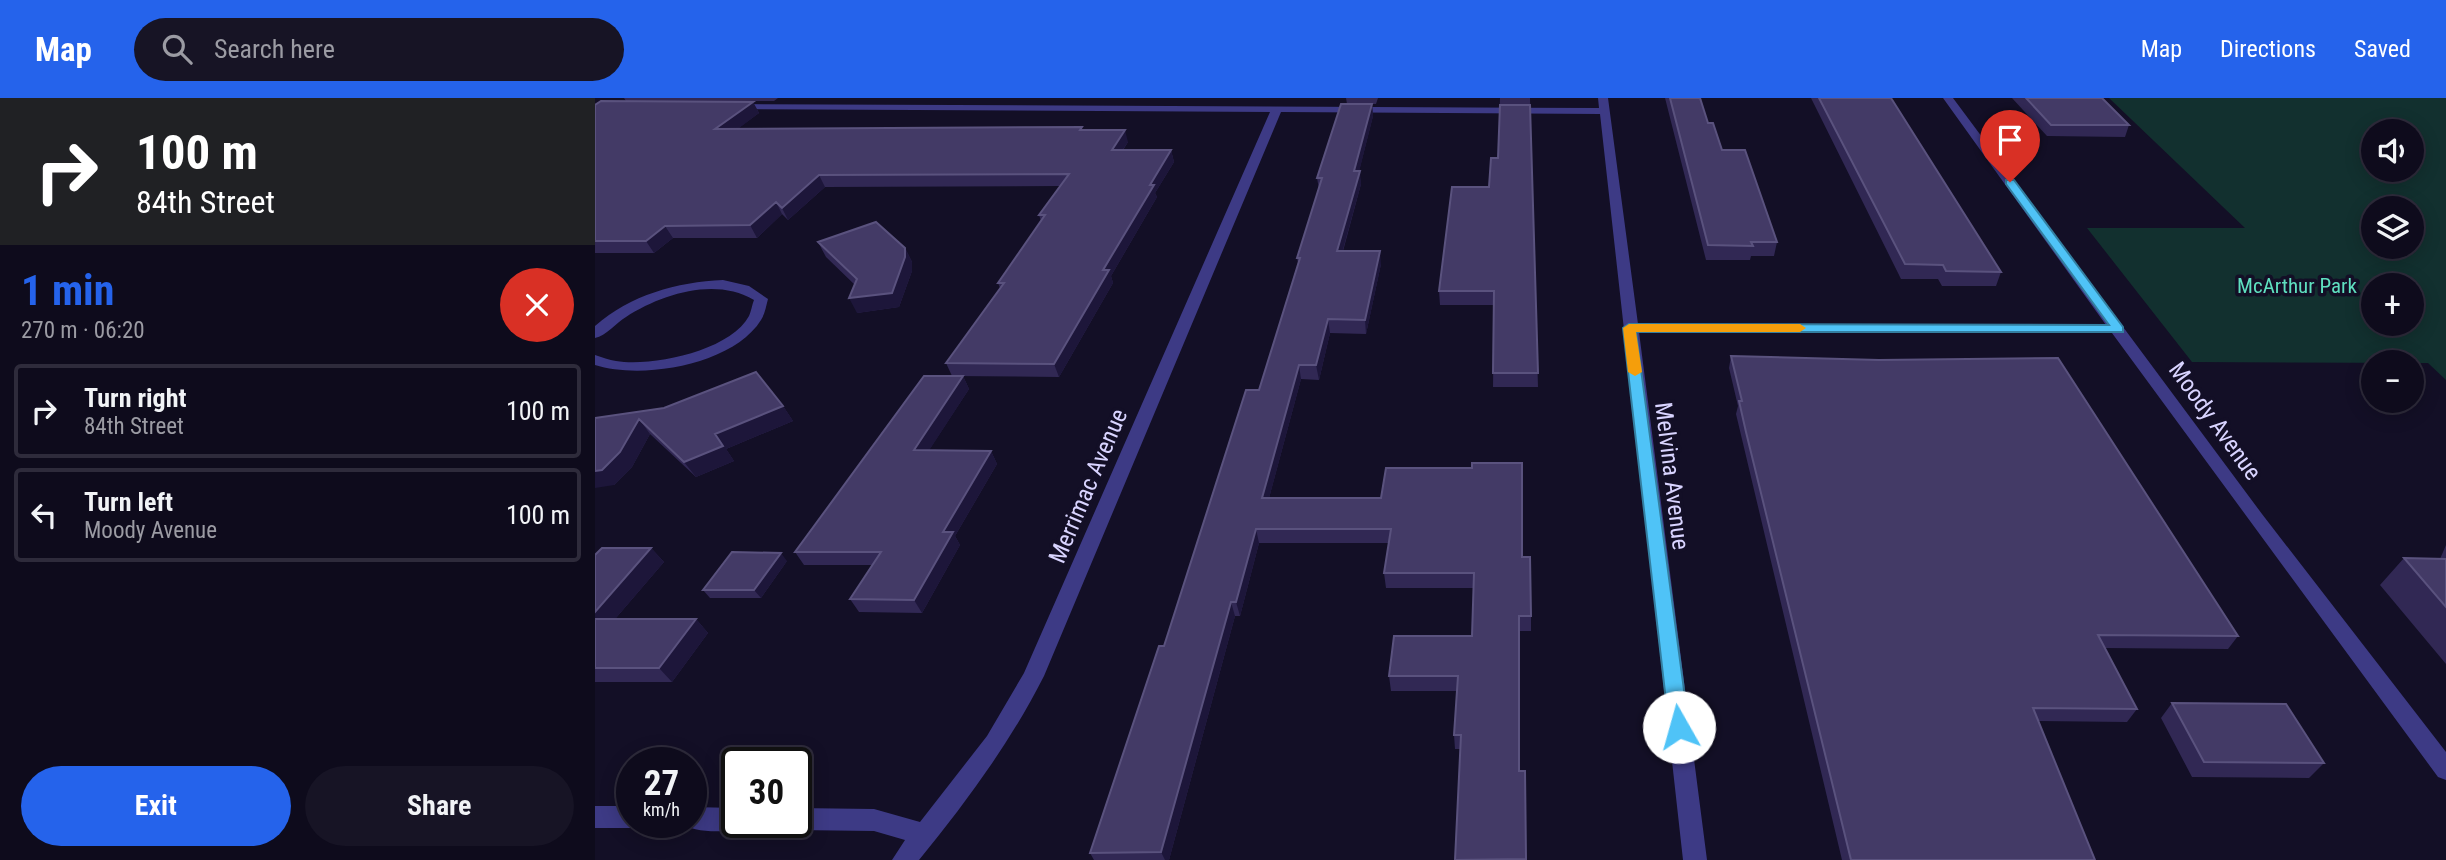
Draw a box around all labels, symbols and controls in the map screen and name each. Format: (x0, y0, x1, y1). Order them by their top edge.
search box (134, 18, 624, 81)
text: Map (35, 30, 92, 69)
icon: search (158, 30, 196, 68)
text: Search here (214, 34, 335, 64)
text: Map (2141, 35, 2182, 63)
text: Directions (2220, 35, 2316, 63)
text: Saved (2354, 35, 2411, 63)
pin (1980, 110, 2040, 182)
map controls (2361, 119, 2424, 413)
button: sound (2361, 119, 2424, 182)
icon: arrive (1991, 121, 2029, 159)
text: 100 m (136, 124, 258, 181)
icon: right (21, 126, 112, 217)
text: 84th Street (136, 183, 275, 221)
button: layers (2361, 196, 2424, 259)
text: 1 min (21, 266, 114, 315)
button: close (500, 268, 574, 342)
button: + (2361, 273, 2424, 336)
park label: McArthur Park (2237, 274, 2357, 298)
text: 270 m · 06:20 (21, 317, 145, 344)
button: − (2361, 350, 2424, 413)
street label: Moody Avenue (2163, 357, 2267, 485)
text: Turn right (84, 383, 186, 413)
icon: right (25, 392, 63, 430)
text: 100 m (506, 396, 570, 426)
street label: Melvina Avenue (1649, 401, 1695, 551)
street label: Merrimac Avenue (1043, 405, 1133, 567)
text: 84th Street (84, 413, 184, 440)
text: Turn left (84, 487, 173, 517)
icon: left (25, 496, 63, 534)
text: 100 m (506, 500, 570, 530)
text: Moody Avenue (84, 517, 217, 544)
position arrow (1642, 690, 1716, 764)
speed limit sign: 30 (721, 747, 812, 838)
text: 27 (644, 763, 679, 804)
button: Exit (21, 766, 291, 846)
button: Share (305, 766, 574, 846)
text: km/h (643, 799, 680, 820)

